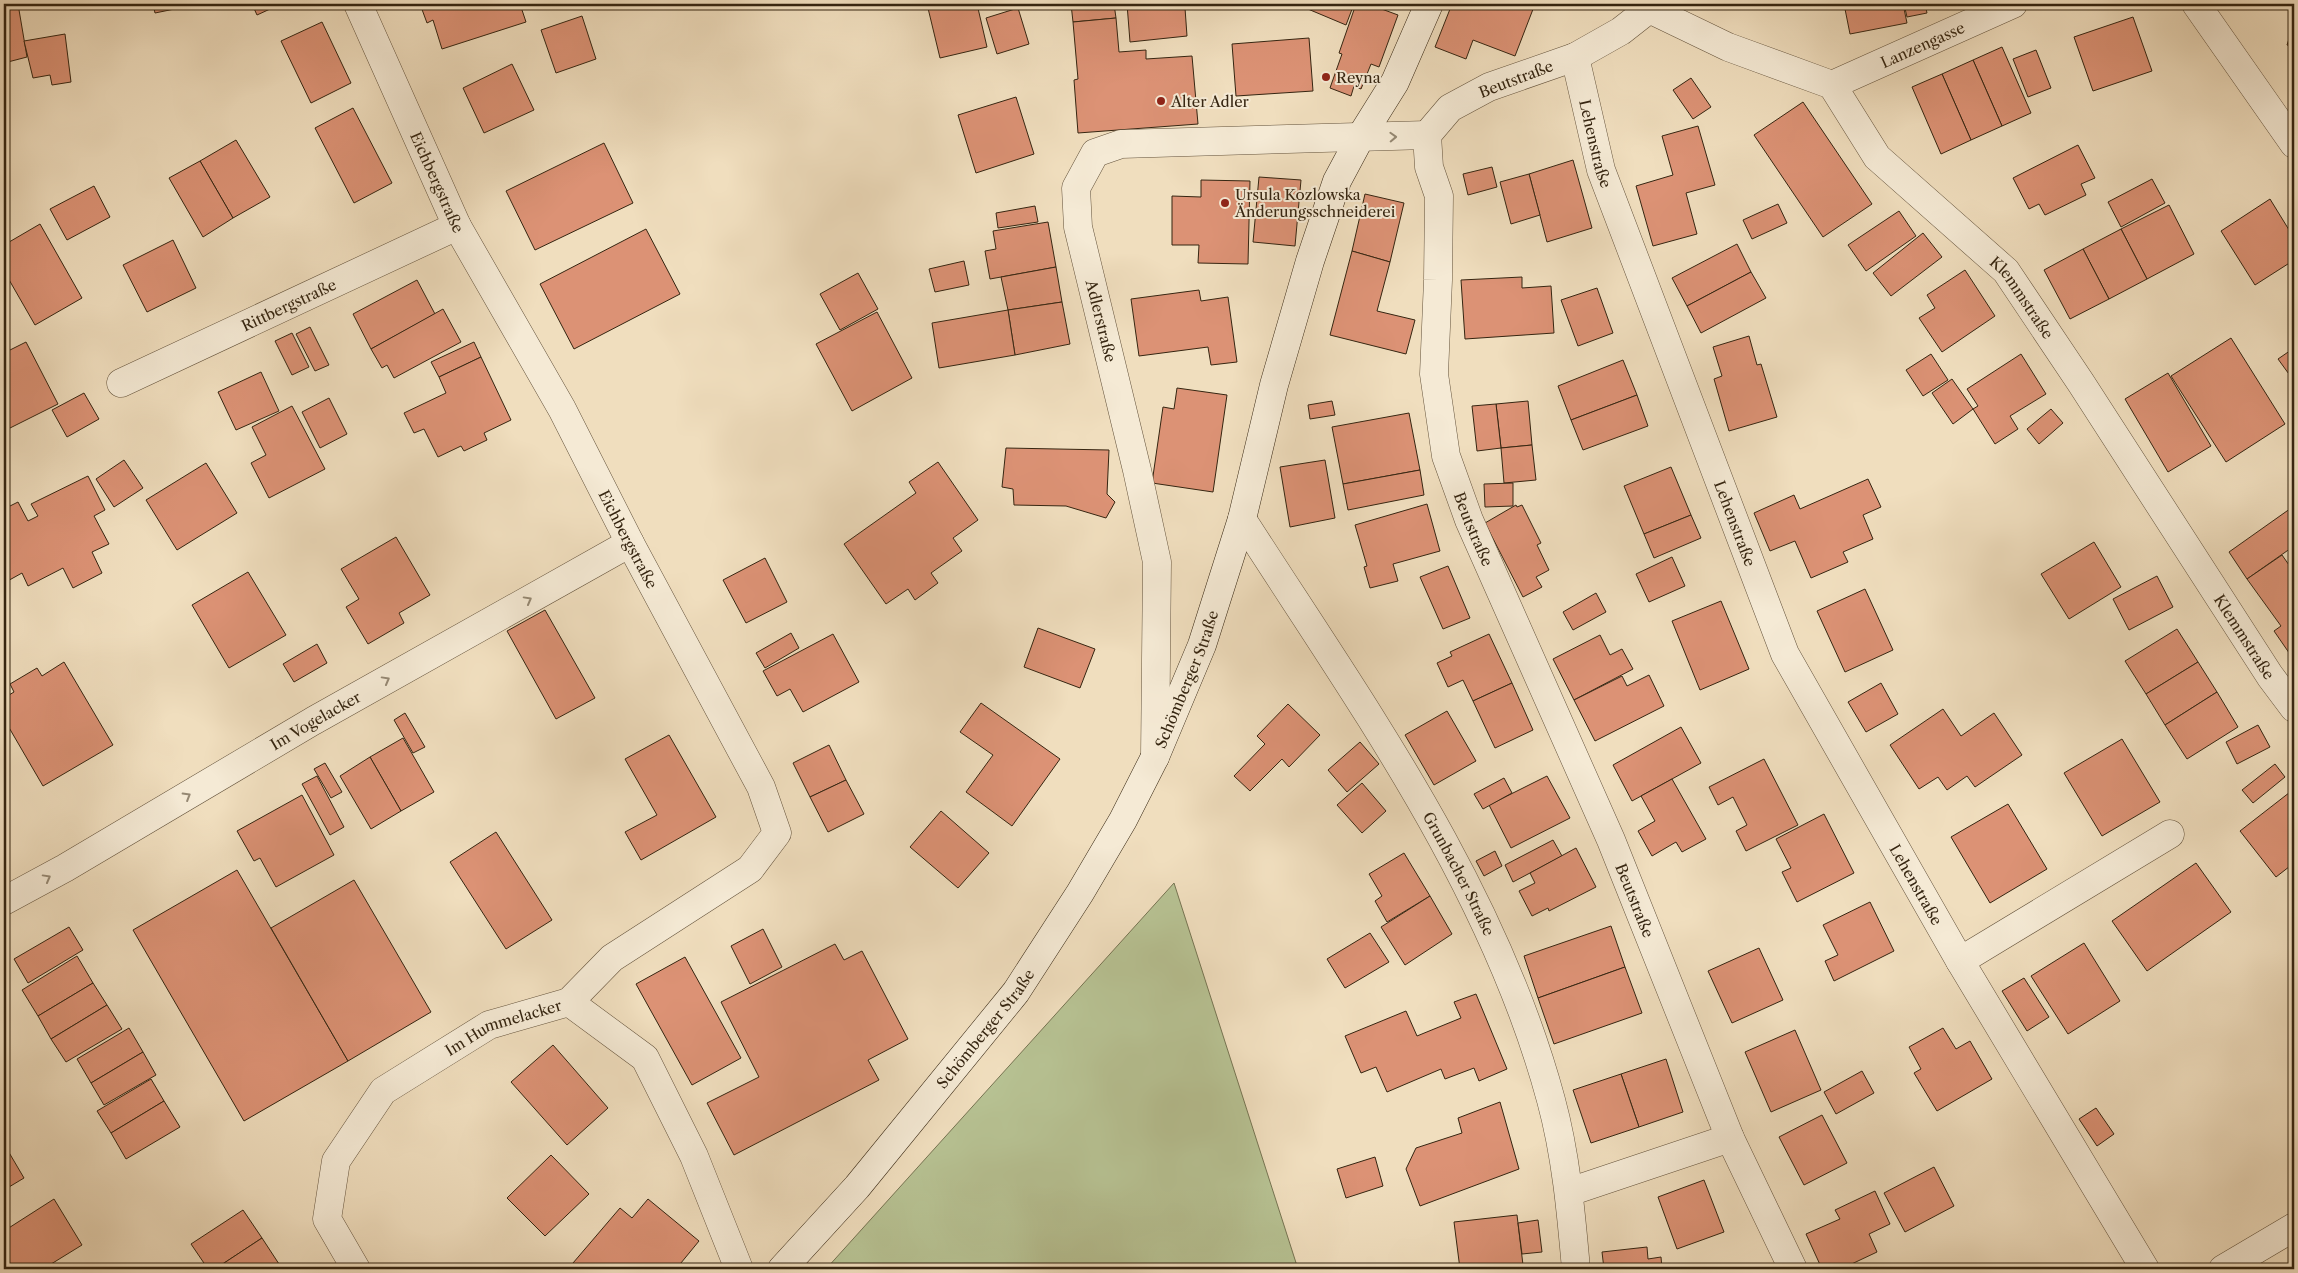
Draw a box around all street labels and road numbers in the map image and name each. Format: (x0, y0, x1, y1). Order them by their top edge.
street label: Lanzengasse (1877, 18, 1967, 72)
street label: Beutstraße (1476, 56, 1556, 102)
street label: Lehenstraße (1576, 98, 1616, 190)
street label: Eichbergstraße (407, 129, 468, 236)
street label: Klemmstraße (1986, 252, 2058, 342)
street label: Rittbergstraße (238, 274, 339, 335)
street label: Adlerstraße (1081, 277, 1120, 364)
street label: Lehenstraße (1710, 478, 1760, 569)
street label: Eichbergstraße (595, 486, 662, 592)
street label: Beutstraße (1450, 489, 1498, 569)
street label: Klemmstraße (2210, 591, 2279, 683)
street label: Schömberger Straße (1150, 608, 1222, 751)
street label: Im Vogelacker (267, 686, 364, 754)
street label: Grunbacher Straße (1419, 808, 1499, 938)
street label: Lehenstraße (1886, 841, 1947, 928)
street label: Beutstraße (1612, 860, 1658, 940)
street label: Schömberger Straße (932, 965, 1038, 1092)
street label: Im Hummelacker (441, 995, 564, 1060)

